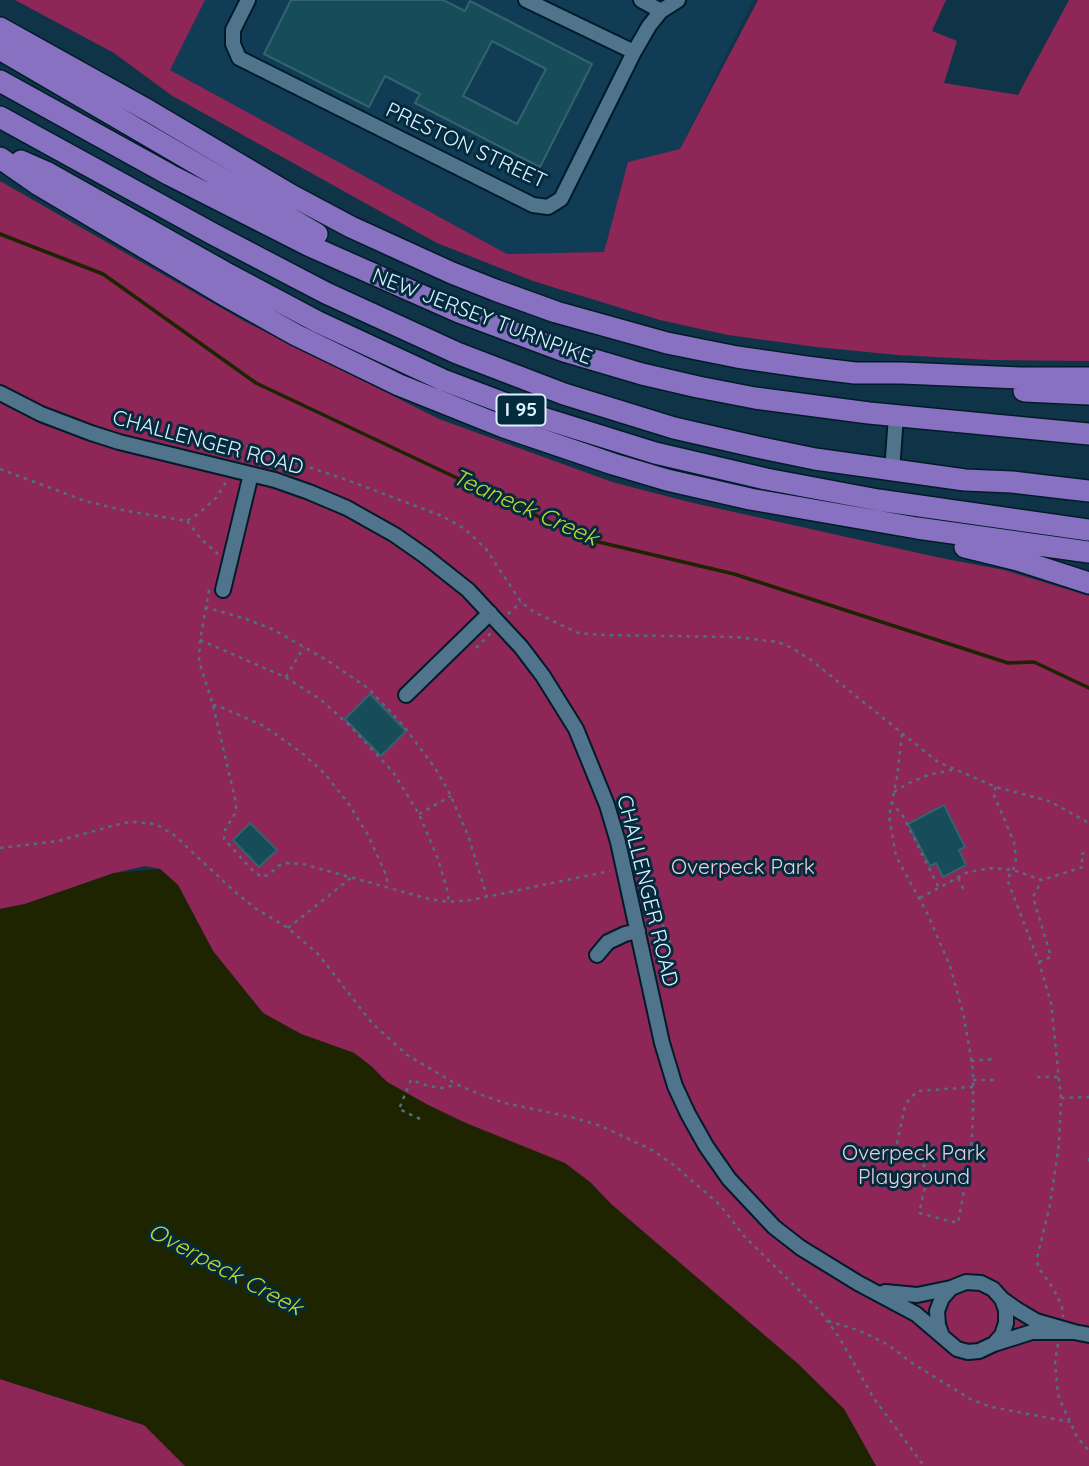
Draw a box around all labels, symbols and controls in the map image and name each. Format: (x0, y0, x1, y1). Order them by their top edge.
street label: PRESTON STREET (381, 98, 551, 194)
street label: NEW JERSEY TURNPIKE (369, 263, 595, 371)
road number: I 95 (496, 394, 546, 426)
street label: CHALLENGER ROAD (110, 405, 306, 481)
water label: Teaneck Creek (448, 464, 602, 552)
street label: CHALLENGER ROAD (611, 792, 683, 990)
park label: Overpeck Park (671, 855, 815, 881)
park label: Overpeck Park Playground (842, 1141, 986, 1191)
water label: Overpeck Creek (143, 1218, 307, 1322)

